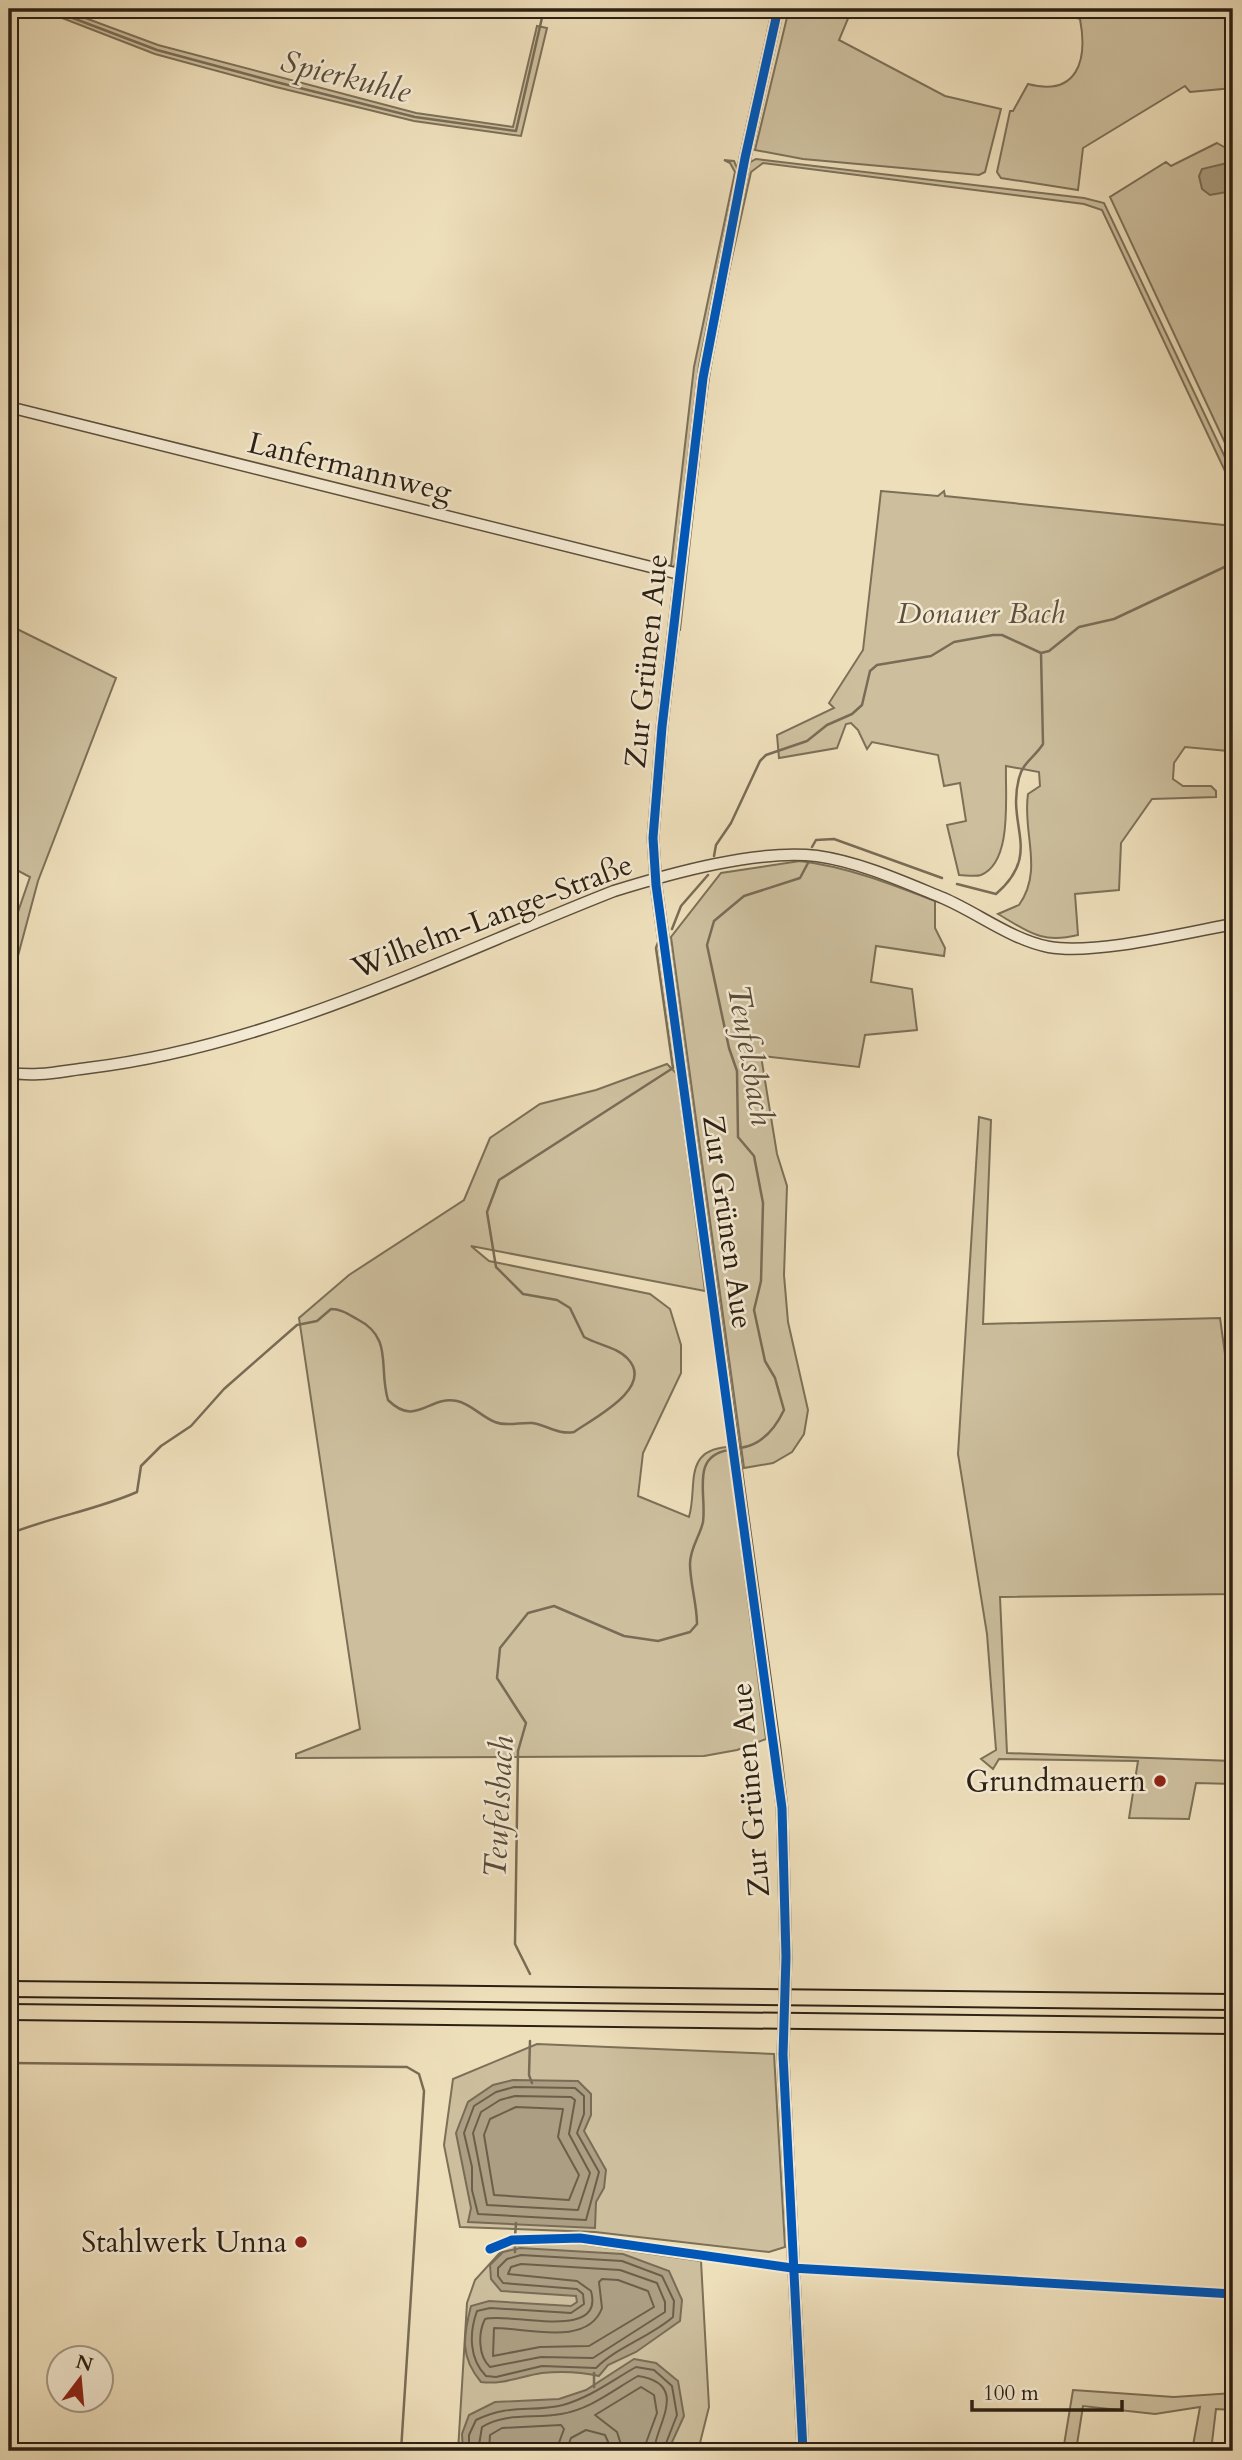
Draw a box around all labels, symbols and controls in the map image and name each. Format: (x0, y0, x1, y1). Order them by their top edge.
water label: Spierkuhle (276, 40, 416, 115)
street label: Lanfermannweg (244, 422, 456, 513)
street label: Zur Grünen Aue (615, 552, 678, 770)
park label: Donauer Bach (897, 593, 1066, 634)
street label: Wilhelm-Lange-Straße (345, 844, 638, 989)
water label: Teufelsbach (716, 981, 784, 1129)
street label: Zur Grünen Aue (692, 1113, 763, 1331)
street label: Zur Grünen Aue (721, 1681, 780, 1899)
water label: Teufelsbach (473, 1735, 525, 1879)
place label: Grundmauern (965, 1761, 1146, 1802)
marker: Grundmauern (1152, 1773, 1168, 1789)
place label: Stahlwerk Unna (81, 2222, 287, 2263)
marker: Stahlwerk Unna (293, 2234, 309, 2250)
north arrow (46, 2344, 116, 2414)
text: N (73, 2349, 96, 2379)
scale bar (972, 2369, 1123, 2413)
text: 100 m (983, 2379, 1039, 2408)

